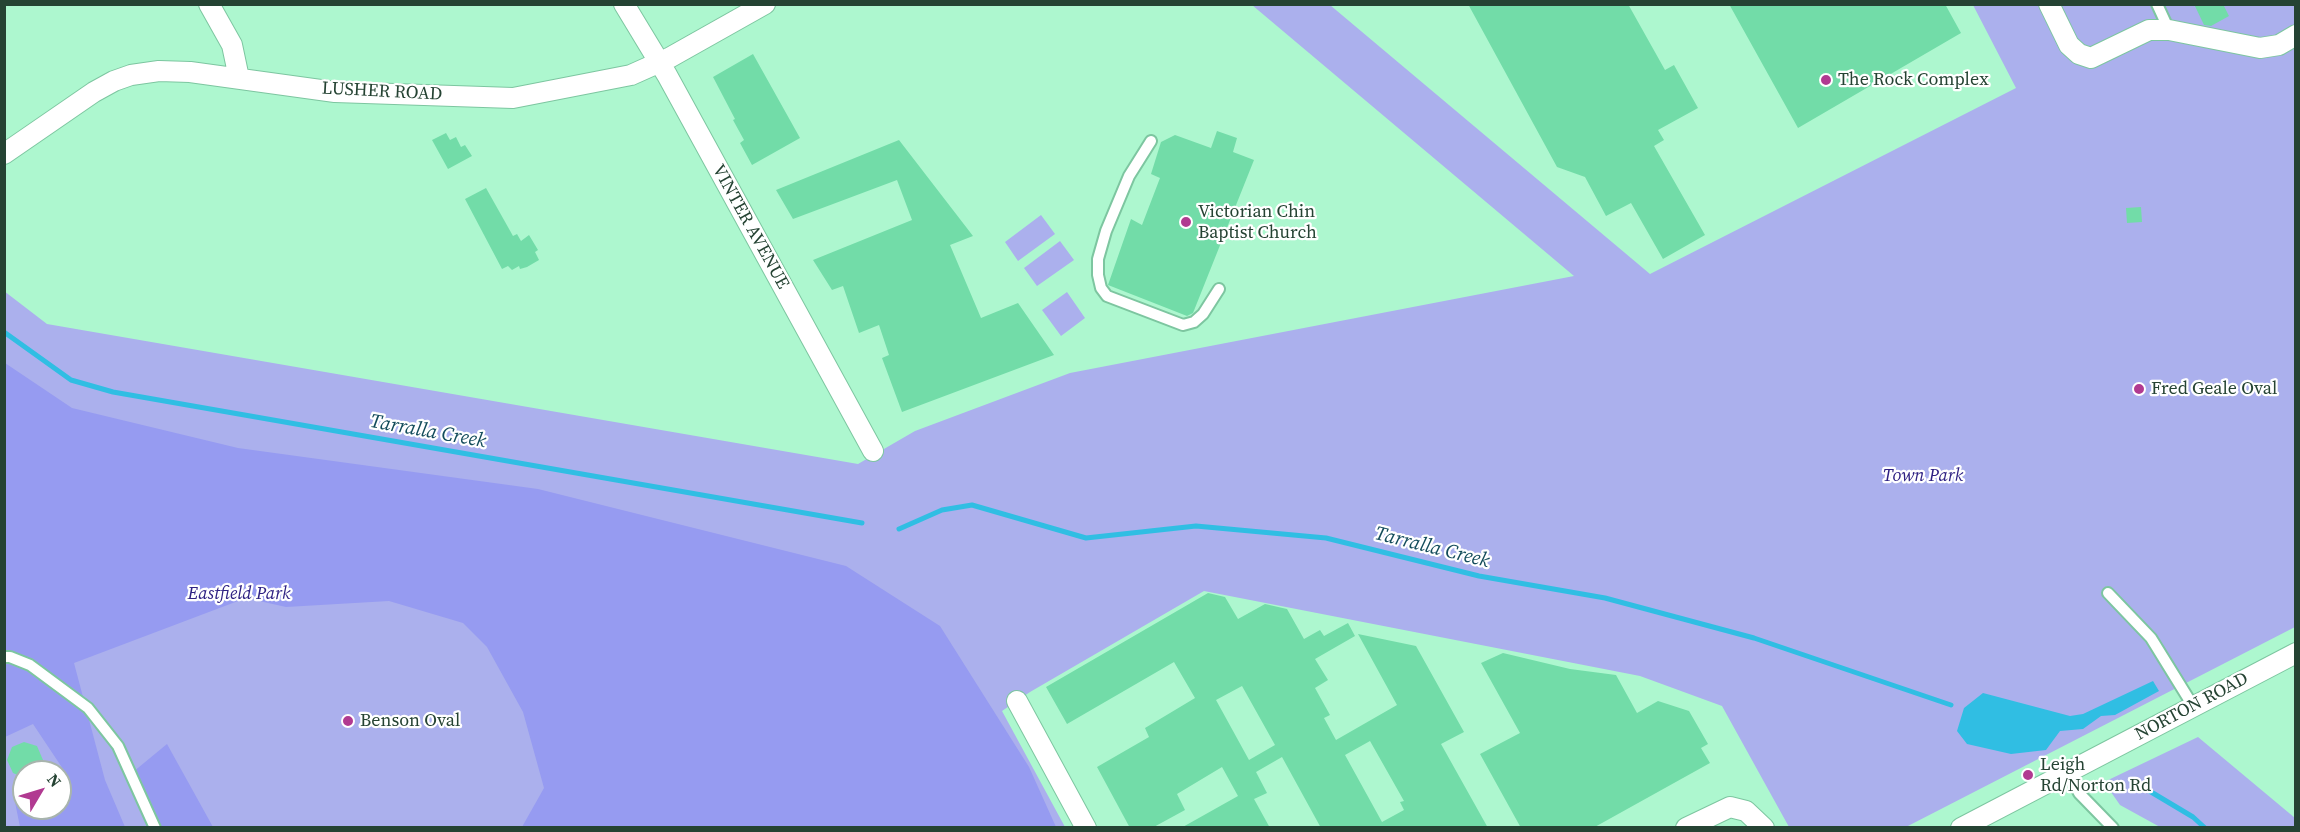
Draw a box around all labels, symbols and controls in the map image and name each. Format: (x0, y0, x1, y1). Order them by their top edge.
place label: The Rock Complex (1838, 69, 1989, 91)
marker: The Rock Complex (1819, 73, 1833, 87)
street label: LUSHER ROAD (321, 78, 443, 106)
street label: VINTER AVENUE (707, 161, 793, 293)
place label: Victorian Chin Baptist Church (1198, 201, 1317, 244)
marker: Victorian Chin Baptist Church (1179, 215, 1193, 229)
place label: Fred Geale Oval (2151, 378, 2277, 400)
marker: Fred Geale Oval (2132, 382, 2146, 396)
water label: Tarralla Creek (368, 410, 488, 454)
park label: Town Park (1883, 465, 1963, 487)
water label: Tarralla Creek (1372, 522, 1492, 574)
park label: Eastfield Park (188, 583, 290, 605)
street label: NORTON ROAD (2132, 668, 2252, 746)
place label: Benson Oval (360, 710, 460, 732)
marker: Benson Oval (341, 714, 355, 728)
place label: Leigh Rd/Norton Rd (2040, 754, 2151, 796)
north arrow (12, 760, 72, 820)
marker: Leigh Rd/Norton Rd (2021, 768, 2035, 782)
text: N (42, 769, 67, 792)

